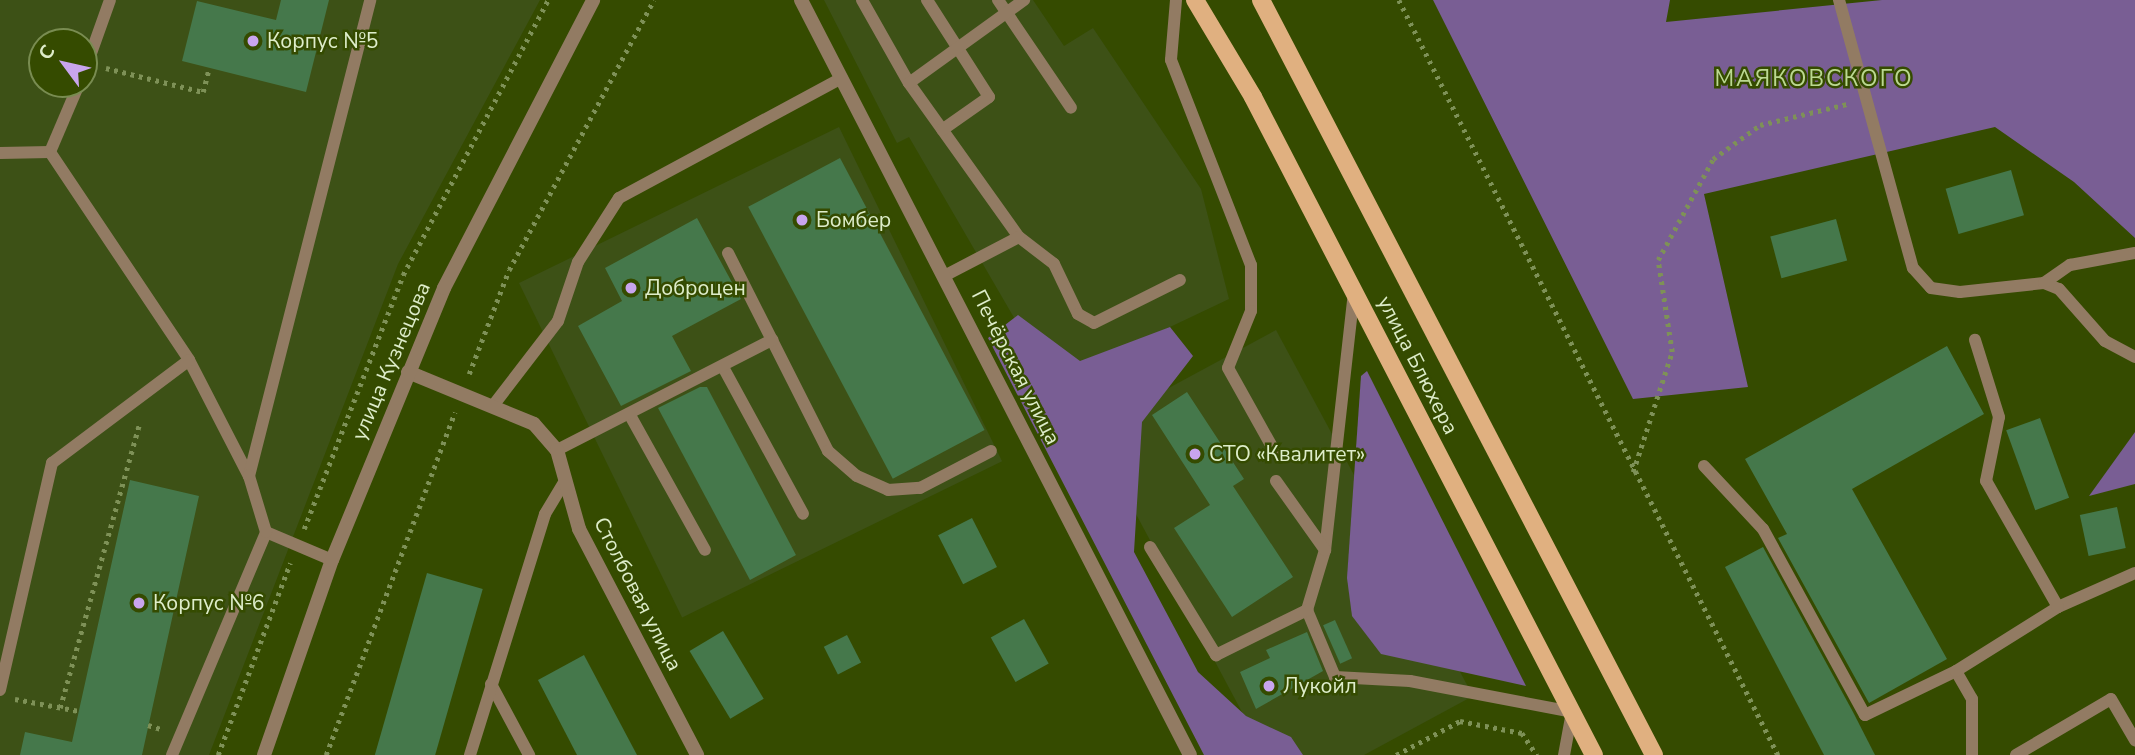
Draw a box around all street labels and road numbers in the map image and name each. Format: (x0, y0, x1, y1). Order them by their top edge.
street label: улица Кузнецова (346, 278, 436, 444)
street label: Печёрская улица (966, 285, 1066, 449)
street label: улица Блюхера (1372, 292, 1464, 438)
street label: Столбовая улица (588, 513, 688, 675)

